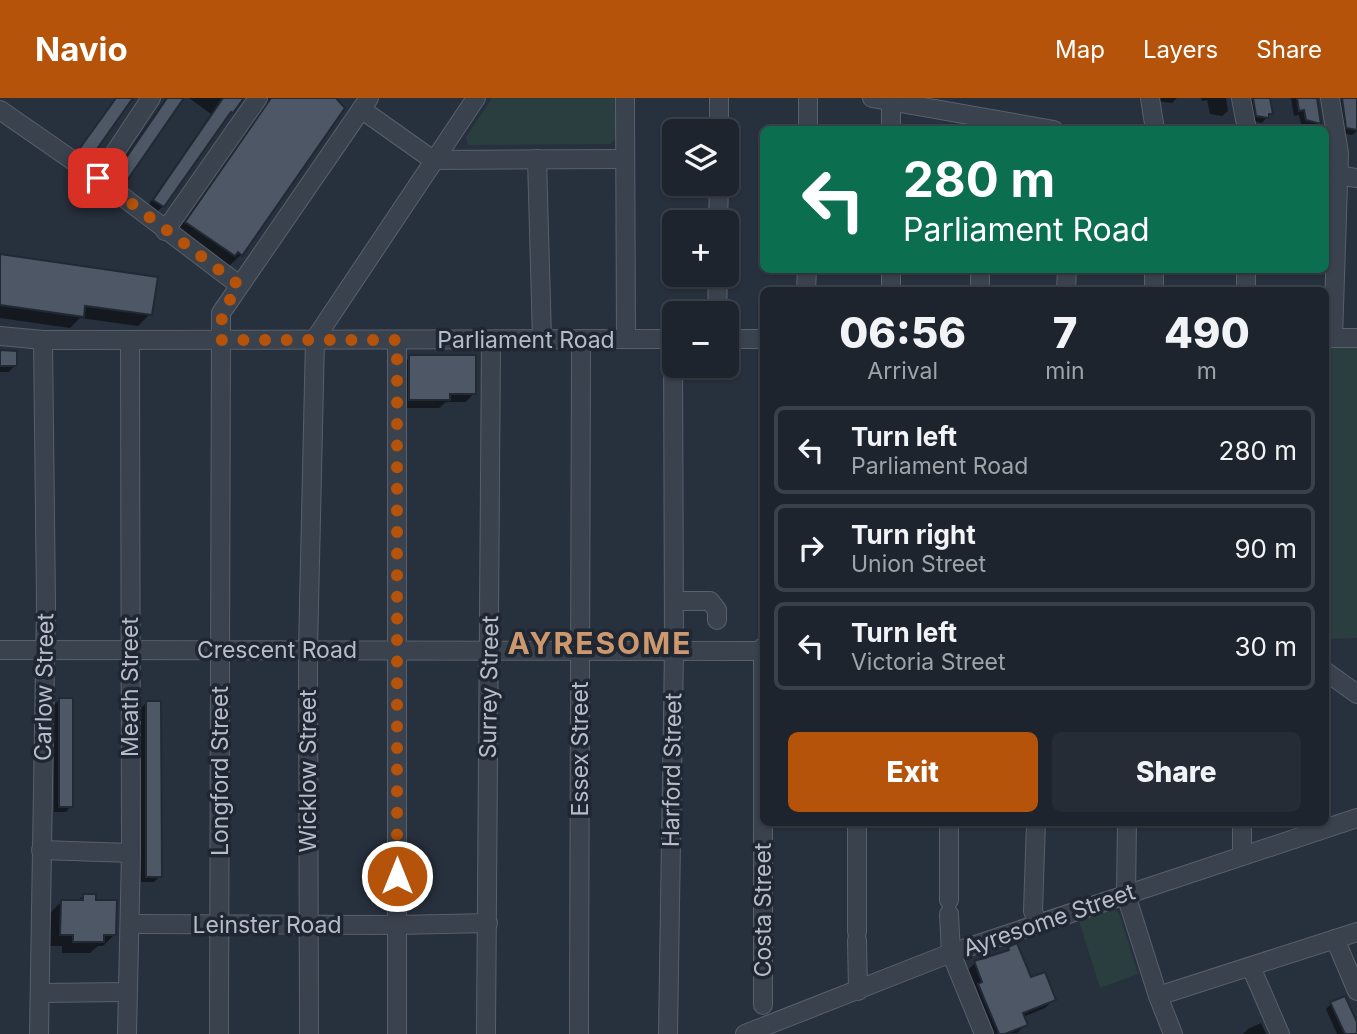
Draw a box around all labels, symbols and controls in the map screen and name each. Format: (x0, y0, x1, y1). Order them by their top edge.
text: Navio (35, 29, 128, 69)
text: Map (1055, 35, 1105, 64)
text: Layers (1143, 35, 1218, 64)
text: Share (1256, 35, 1322, 64)
map controls (662, 119, 739, 378)
button: layers (662, 119, 739, 196)
pin (68, 148, 128, 208)
text: 280 m (903, 150, 1055, 209)
icon: left (788, 154, 879, 245)
icon: arrive (79, 159, 117, 197)
button: + (662, 210, 739, 287)
text: Parliament Road (903, 210, 1150, 249)
button: − (662, 301, 739, 378)
text: 06:56 (839, 307, 966, 358)
text: 7 (1053, 307, 1077, 358)
text: 490 (1164, 307, 1250, 358)
street label: Parliament Road (437, 326, 615, 354)
text: Arrival (867, 357, 938, 385)
text: min (1045, 357, 1085, 385)
text: m (1197, 357, 1217, 385)
text: Turn left (851, 421, 957, 452)
icon: left (792, 431, 830, 469)
text: 280 m (1219, 435, 1297, 466)
text: Parliament Road (851, 452, 1028, 480)
text: Turn right (851, 519, 976, 550)
icon: right (792, 529, 830, 567)
text: 90 m (1234, 533, 1297, 564)
text: Union Street (851, 550, 986, 578)
street label: Carlow Street (29, 612, 59, 761)
street label: Surrey Street (474, 615, 504, 759)
street label: Meath Street (116, 617, 144, 757)
text: Turn left (851, 617, 957, 648)
district label: AYRESOME (508, 625, 692, 661)
icon: left (792, 627, 830, 665)
text: 30 m (1234, 631, 1297, 662)
street label: Crescent Road (197, 636, 357, 664)
text: Victoria Street (851, 648, 1006, 676)
street label: Essex Street (566, 681, 594, 816)
street label: Longford Street (206, 686, 234, 856)
street label: Wicklow Street (294, 689, 322, 853)
street label: Harford Street (657, 692, 687, 847)
button: Exit (788, 732, 1038, 812)
button: Share (1052, 732, 1301, 812)
position arrow (360, 839, 434, 913)
street label: Costa Street (749, 842, 777, 977)
street label: Ayresome Street (959, 877, 1139, 963)
street label: Leinster Road (192, 911, 342, 939)

